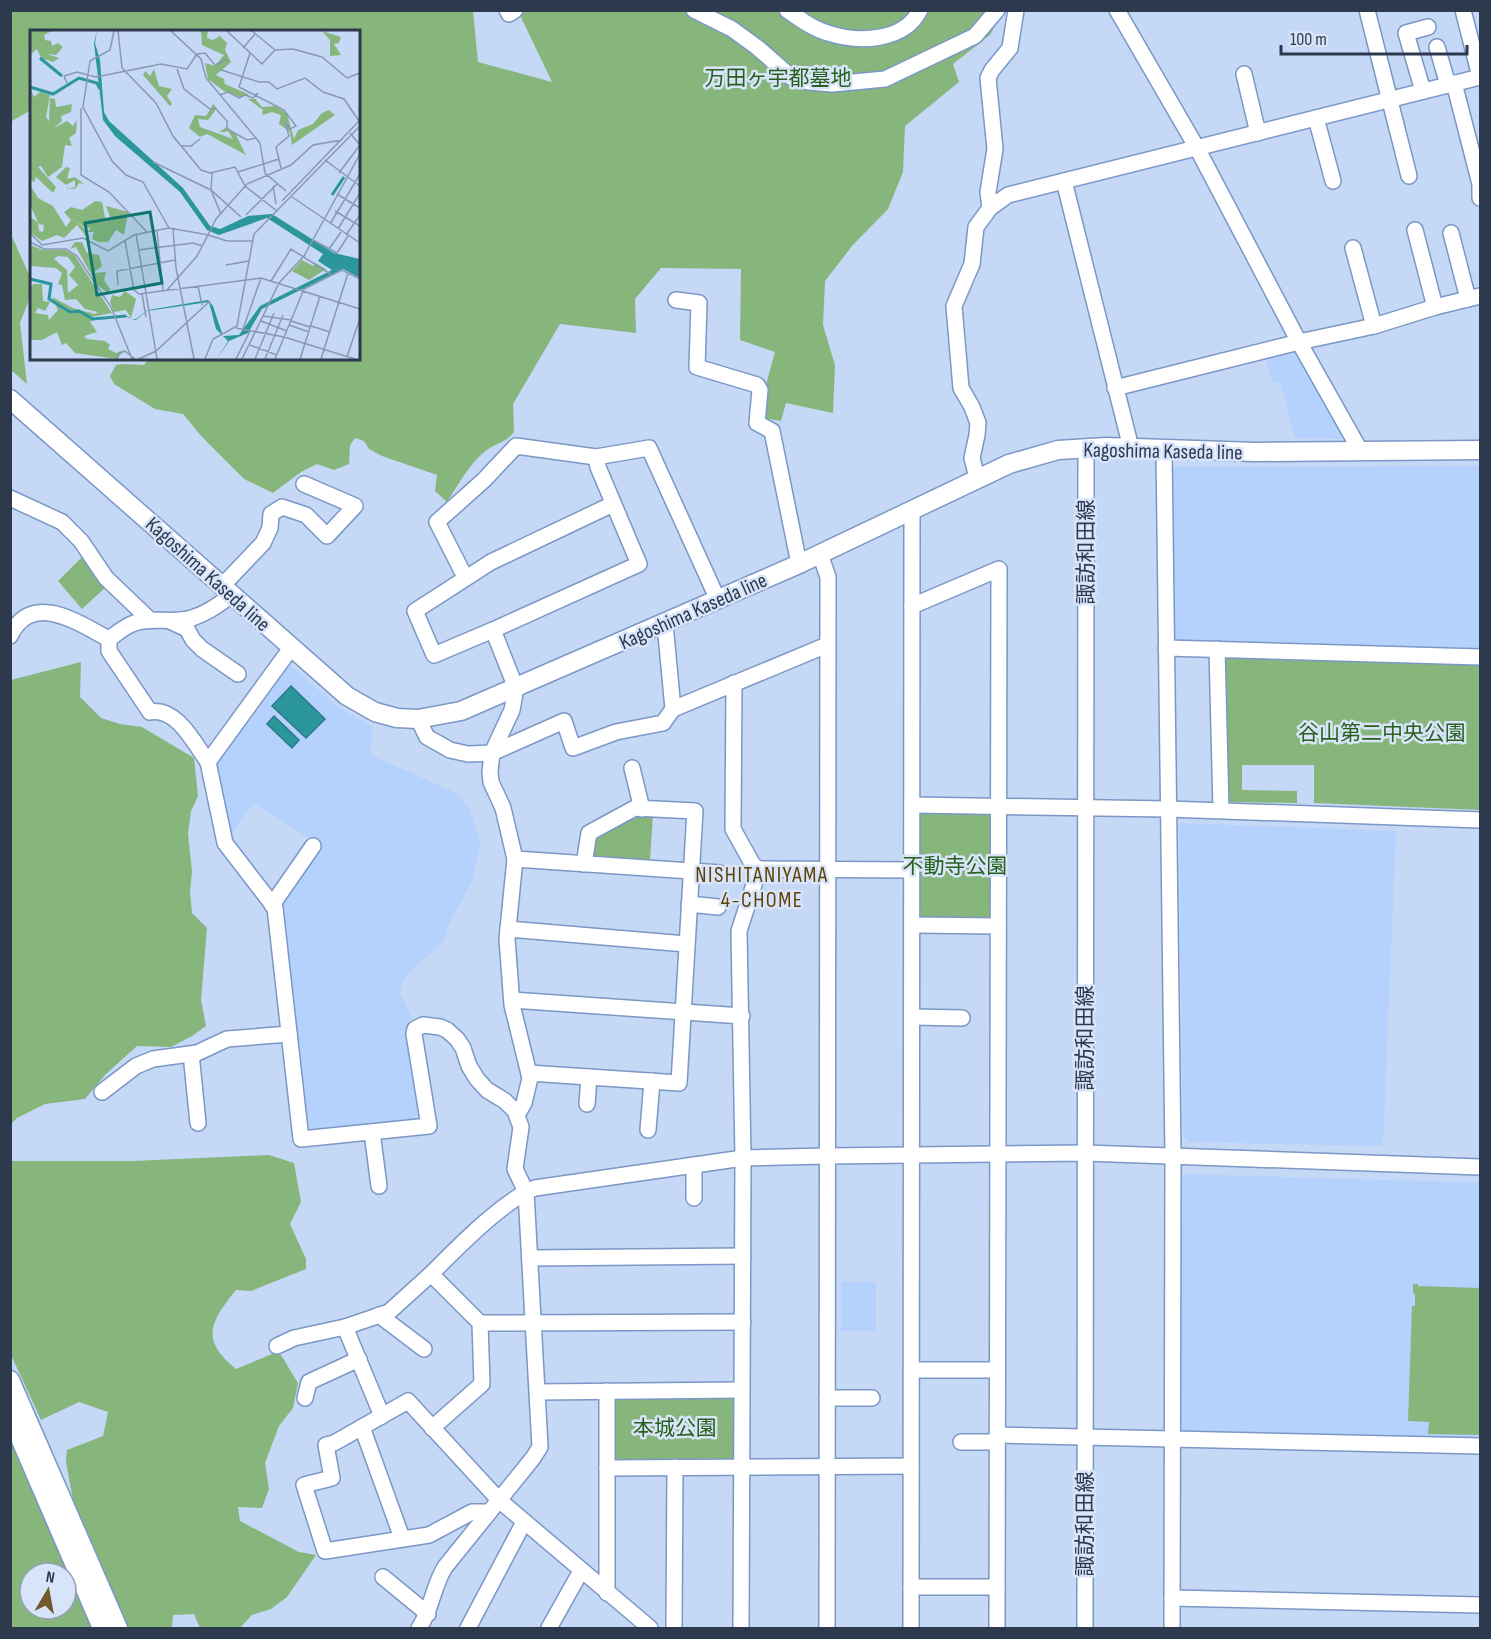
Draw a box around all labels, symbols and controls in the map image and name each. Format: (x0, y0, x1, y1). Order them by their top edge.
scale bar (1281, 18, 1467, 56)
text: 100 m (1290, 29, 1327, 50)
inset map (30, 30, 360, 360)
park label: 万田ヶ宇都墓地 (705, 66, 852, 91)
street label: Kagoshima Kaseda line (1083, 438, 1243, 465)
street label: 諏訪和田線 (1074, 500, 1099, 605)
street label: Kagoshima Kaseda line (140, 512, 275, 637)
street label: Kagoshima Kaseda line (615, 568, 771, 655)
park label: 谷山第二中央公園 (1298, 721, 1466, 746)
park label: 不動寺公園 (903, 854, 1008, 879)
district label: NISHITANIYAMA 4-CHOME (695, 862, 829, 914)
street label: 諏訪和田線 (1073, 986, 1098, 1091)
park label: 本城公園 (633, 1416, 717, 1441)
street label: 諏訪和田線 (1073, 1472, 1098, 1577)
north arrow (18, 1561, 78, 1621)
text: N (44, 1568, 56, 1588)

